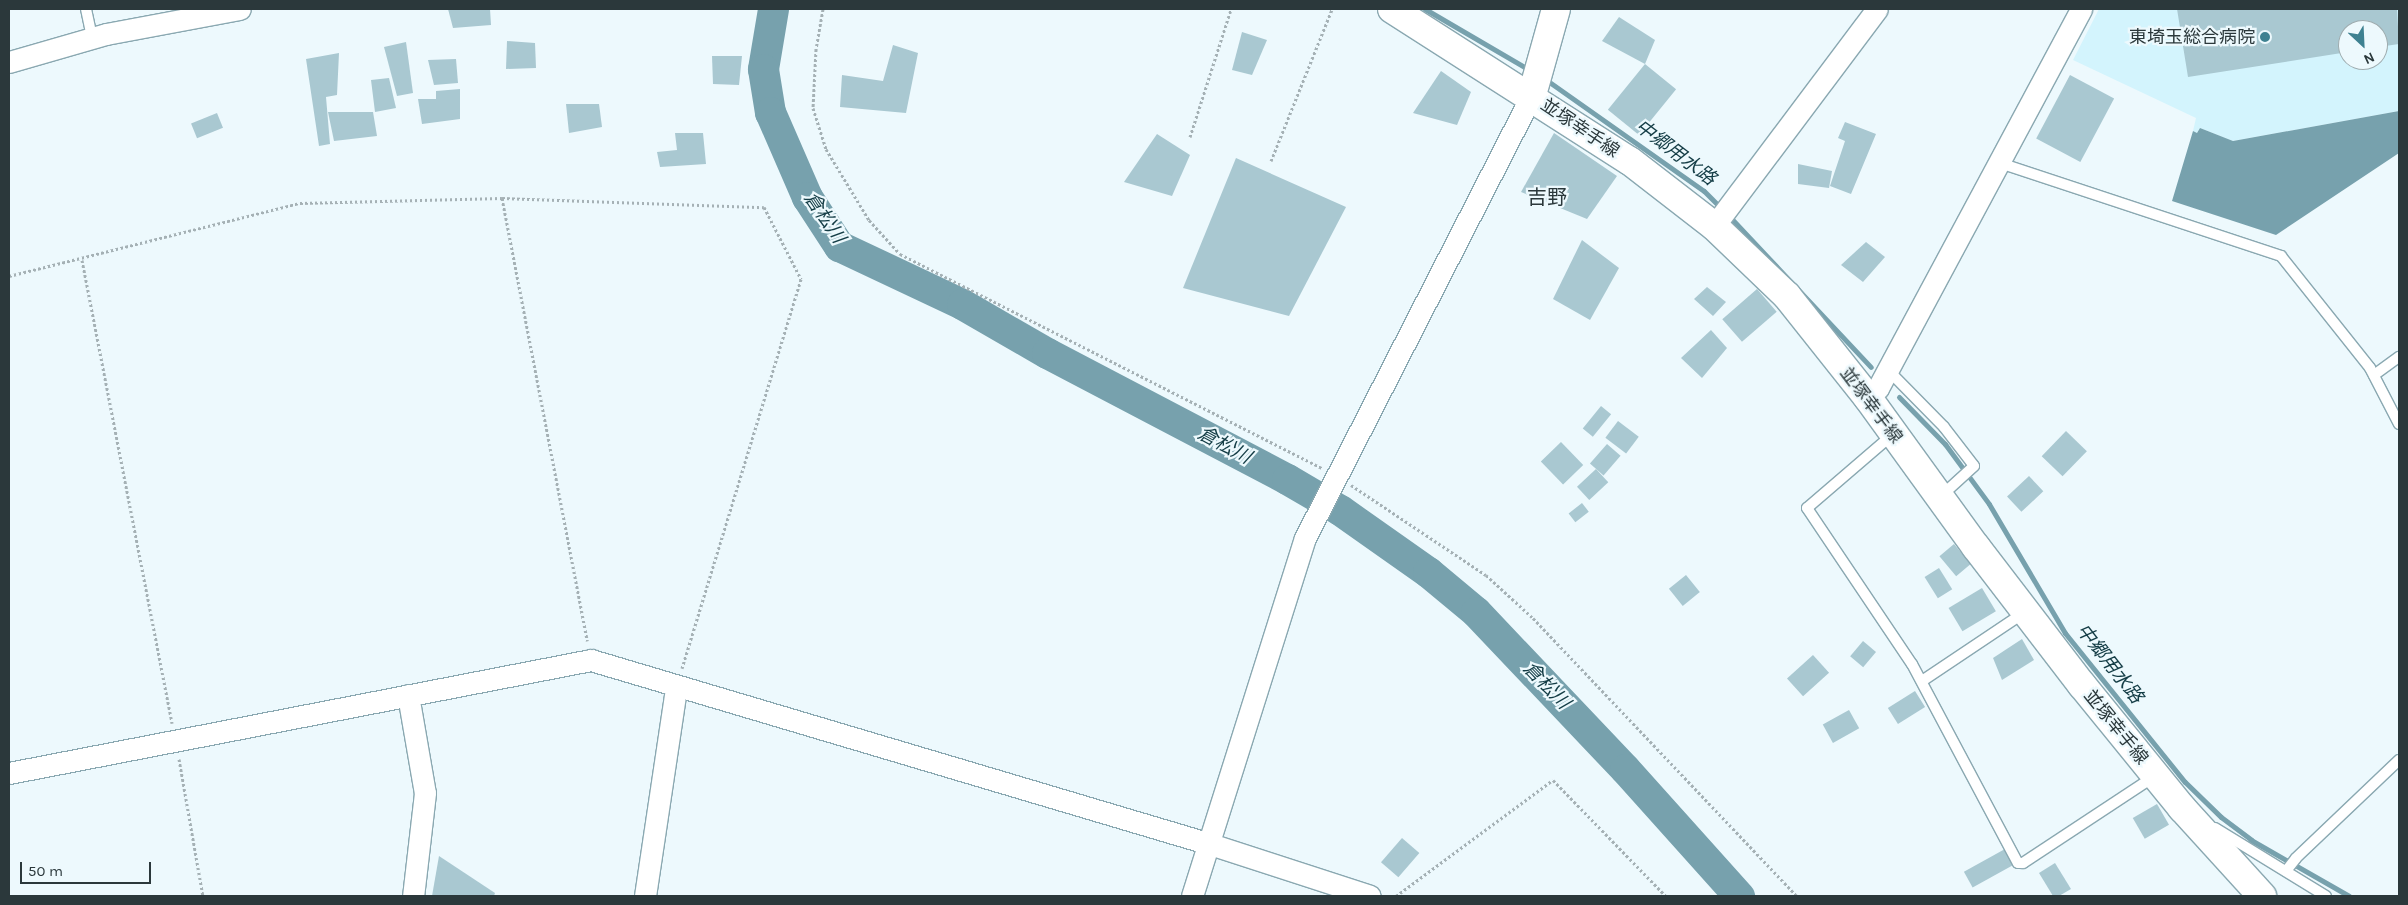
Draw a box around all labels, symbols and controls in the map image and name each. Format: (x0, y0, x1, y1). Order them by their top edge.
north arrow (2338, 20, 2388, 70)
place label: 東埼玉総合病院 (2129, 26, 2255, 48)
marker: 東埼玉総合病院 (2259, 31, 2271, 43)
text: N (2361, 48, 2377, 68)
street label: 並塚幸手線 (1537, 94, 1623, 162)
water label: 中郷用水路 (1630, 115, 1720, 191)
district label: 吉野 (1527, 185, 1567, 209)
water label: 倉松川 (799, 188, 849, 248)
street label: 並塚幸手線 (1835, 363, 1907, 447)
water label: 倉松川 (1193, 423, 1255, 469)
water label: 中郷用水路 (2071, 620, 2147, 708)
water label: 倉松川 (1518, 658, 1574, 714)
street label: 並塚幸手線 (2079, 685, 2153, 769)
scale bar (22, 852, 154, 884)
text: 50 m (28, 862, 63, 880)

